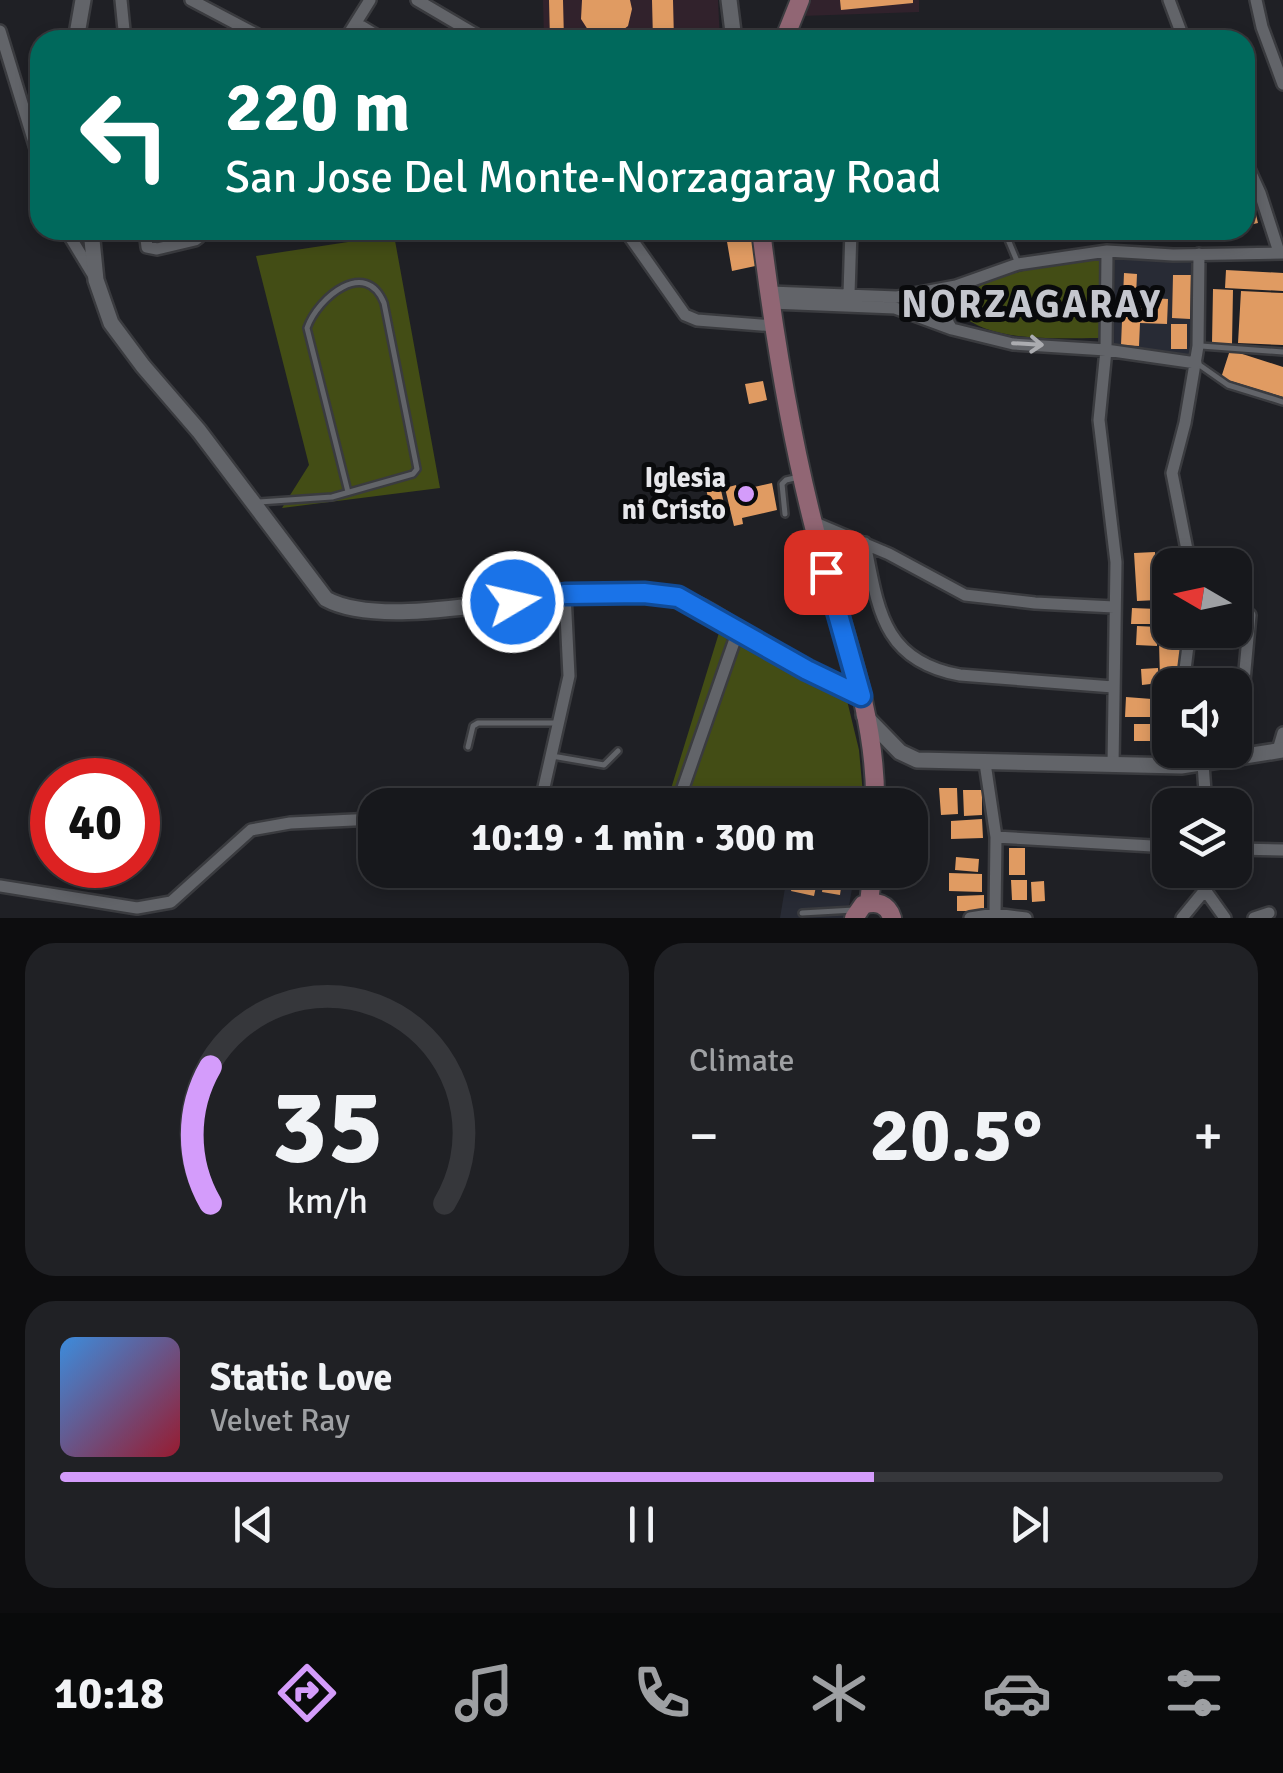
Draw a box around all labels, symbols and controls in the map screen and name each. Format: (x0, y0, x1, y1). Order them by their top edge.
text: 220 m (225, 64, 410, 150)
icon: left (60, 70, 190, 200)
text: San Jose Del Monte-Norzagaray Road (225, 150, 942, 205)
district label: NORZAGARAY (901, 281, 1163, 328)
one-way arrow (1012, 335, 1044, 354)
place label: Iglesia ni Cristo (622, 461, 726, 527)
marker: Iglesia ni Cristo (735, 483, 757, 505)
pin (784, 530, 869, 615)
icon: arrive (799, 545, 854, 600)
north arrow (1152, 548, 1252, 648)
map controls (1152, 548, 1252, 888)
position arrow (461, 550, 565, 654)
button: sound (1152, 668, 1252, 768)
speed limit sign: 40 (30, 758, 160, 888)
button: layers (1152, 788, 1252, 888)
text: 10:19 · 1 min · 300 m (471, 814, 815, 861)
text: Climate (689, 1041, 795, 1080)
text: 35 (271, 1063, 383, 1191)
text: 20.5° (870, 1089, 1043, 1182)
text: − (689, 1102, 719, 1170)
text: + (1193, 1102, 1223, 1170)
text: km/h (287, 1179, 367, 1223)
text: Static Love (210, 1354, 392, 1401)
text: Velvet Ray (210, 1401, 350, 1440)
icon: previous (226, 1497, 281, 1552)
icon: pause (614, 1497, 669, 1552)
icon: next (1002, 1497, 1057, 1552)
icon: directions (272, 1658, 342, 1728)
icon: music (449, 1658, 519, 1728)
icon: phone (627, 1658, 697, 1728)
icon: climate (804, 1658, 874, 1728)
icon: car (982, 1658, 1052, 1728)
icon: filters (1159, 1658, 1229, 1728)
text: 10:18 (54, 1666, 164, 1721)

